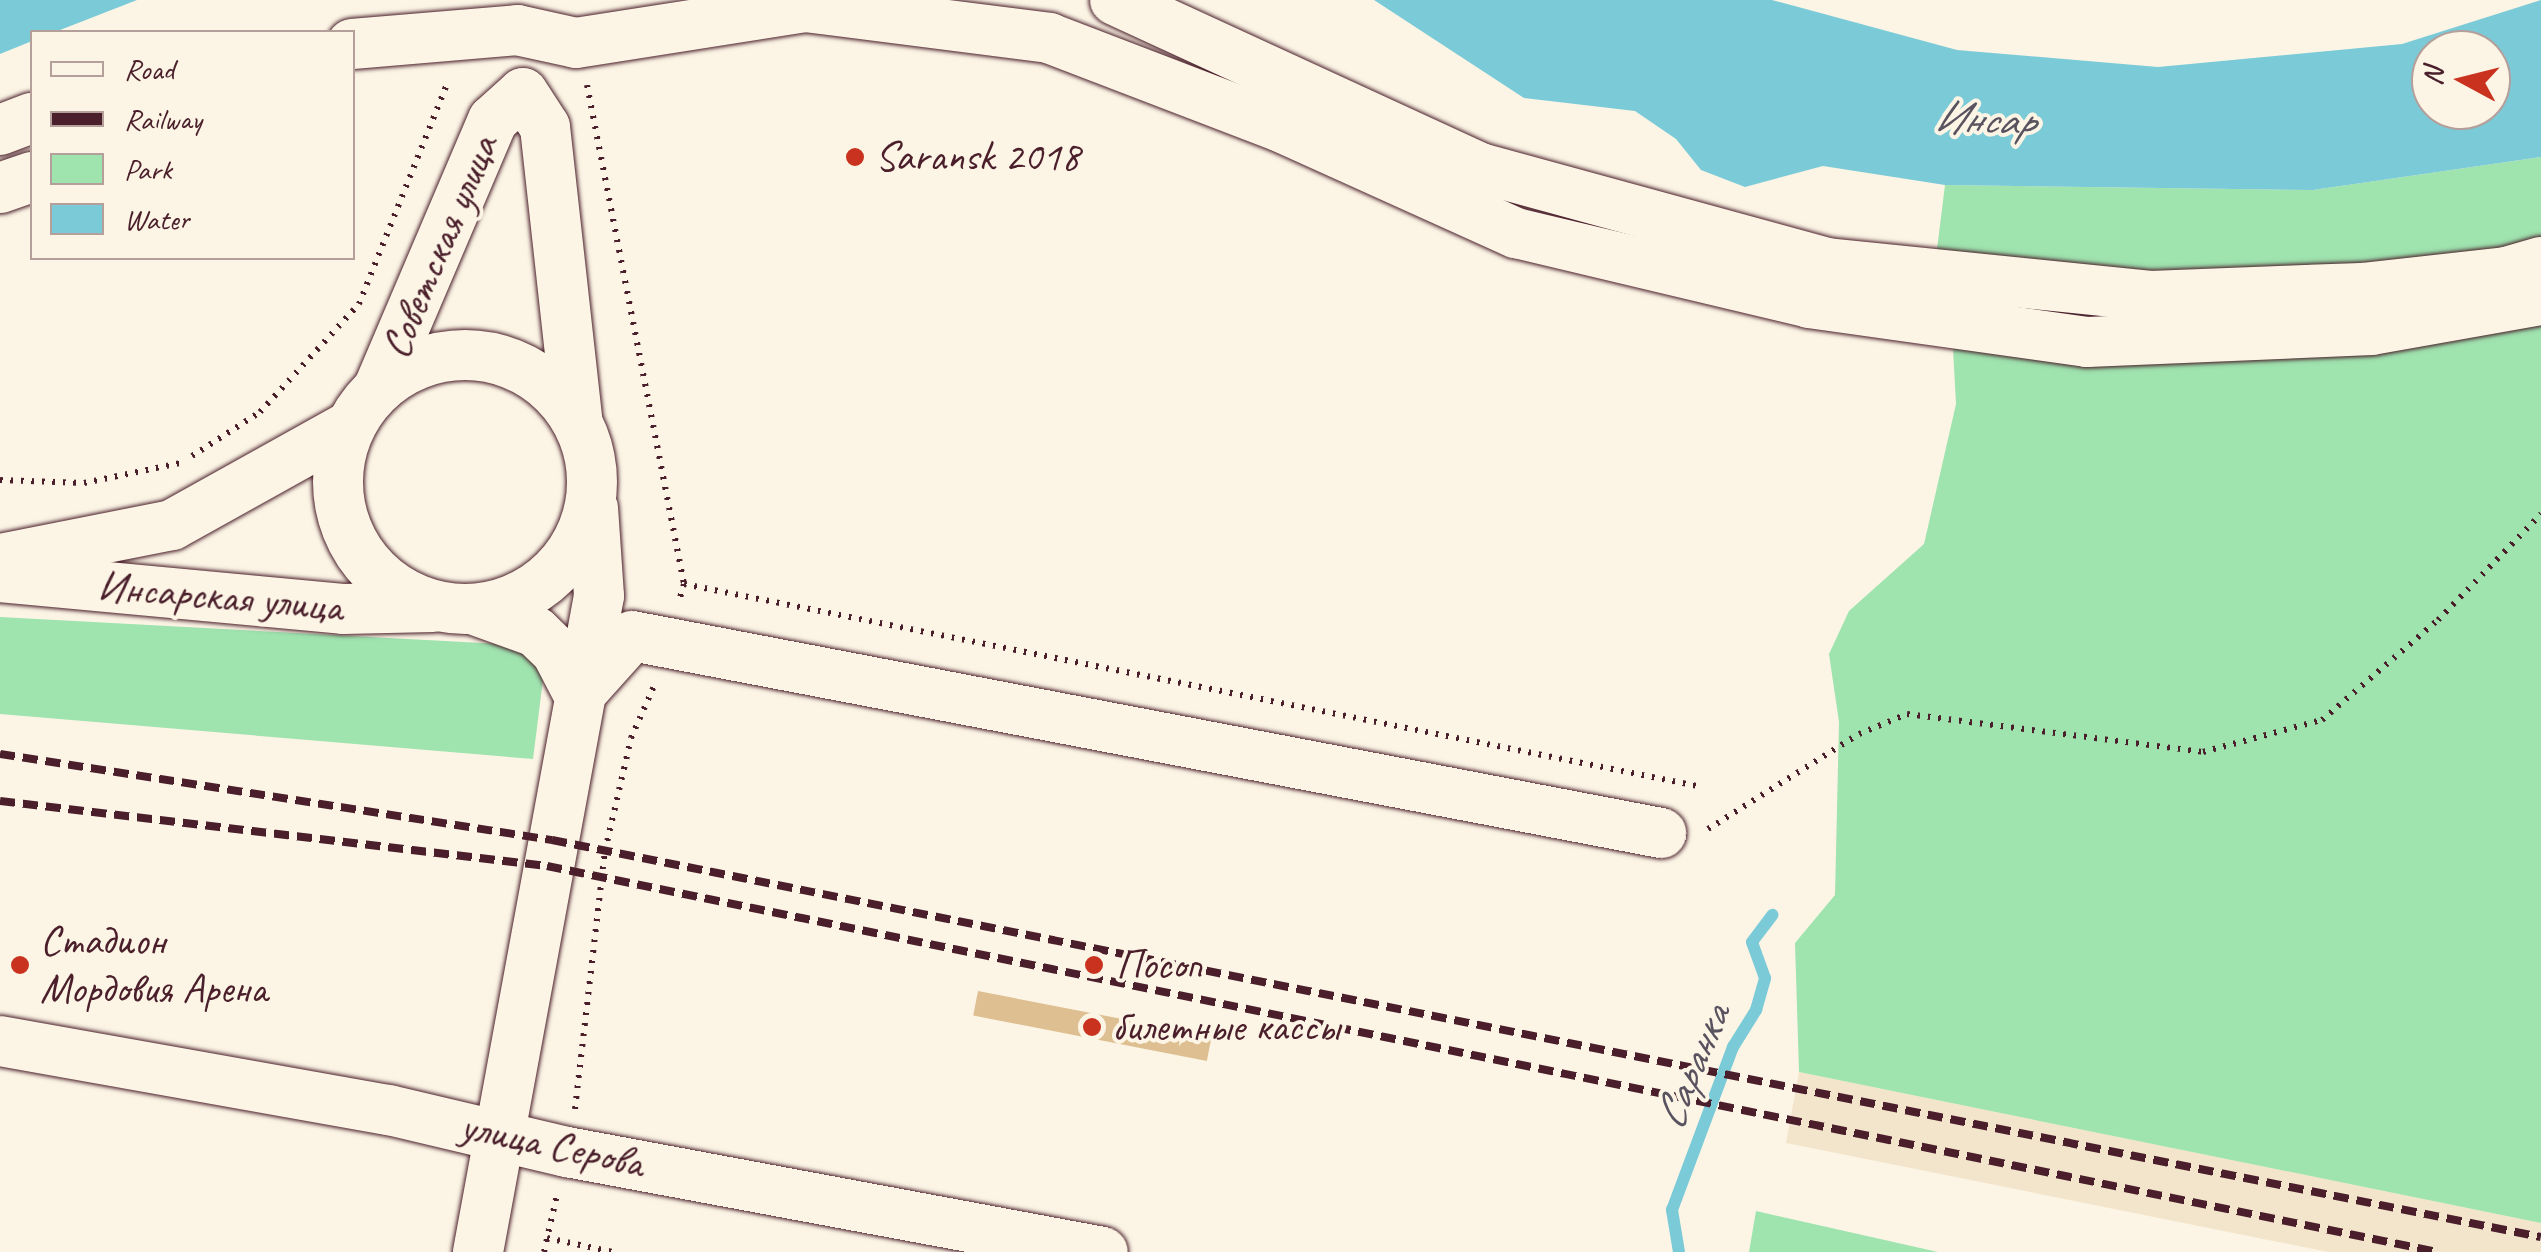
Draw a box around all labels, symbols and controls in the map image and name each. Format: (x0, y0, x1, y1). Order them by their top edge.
legend (30, 30, 355, 260)
north arrow (2411, 30, 2511, 130)
text: Road (124, 50, 174, 88)
text: N (2414, 66, 2451, 87)
water label: Инсар (1933, 89, 2035, 149)
text: Railway (124, 100, 202, 138)
street label: Советская улица (370, 126, 510, 368)
place label: Saransk 2018 (875, 132, 1080, 182)
marker: Saransk 2018 (844, 146, 866, 168)
text: Park (124, 150, 172, 188)
text: Water (124, 200, 189, 238)
street label: Инсарская улица (96, 561, 344, 633)
place label: Стадион Мордовия Арена (40, 916, 267, 1014)
place label: Посоп (1116, 940, 1202, 990)
marker: Посоп (1081, 952, 1107, 978)
marker: Стадион Мордовия Арена (9, 954, 31, 976)
water label: Саранка (1642, 997, 1742, 1137)
place label: билетные кассы (1112, 1002, 1341, 1052)
marker: билетные кассы (1081, 1016, 1103, 1038)
street label: улица Серова (456, 1101, 648, 1189)

